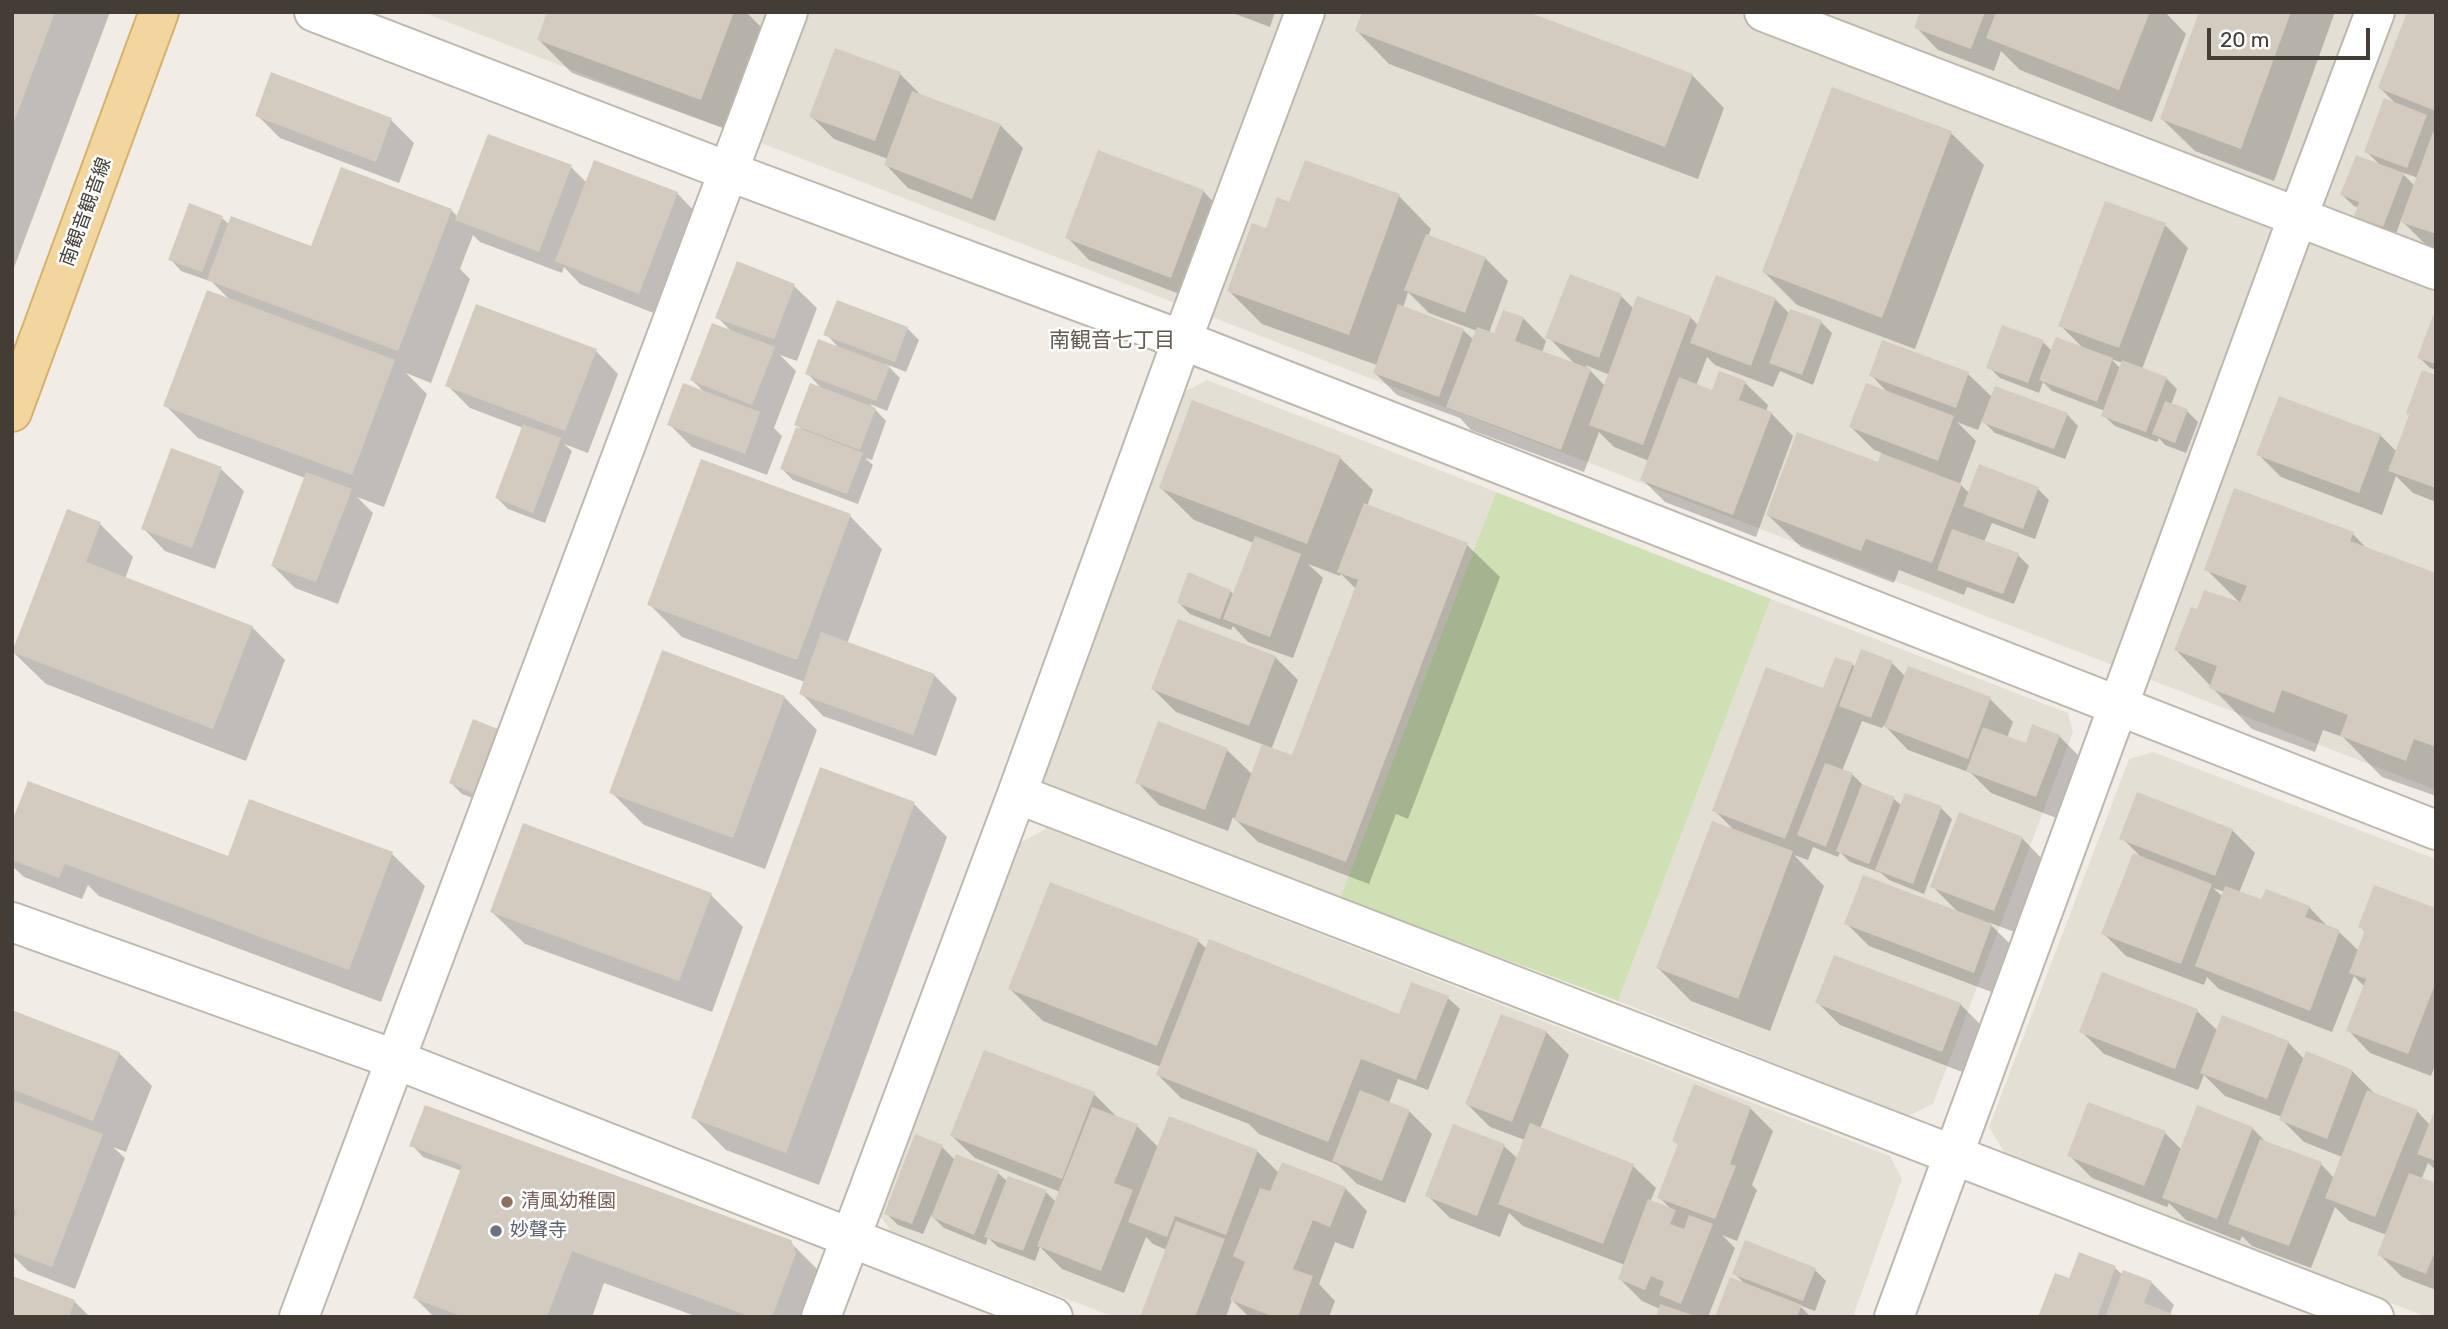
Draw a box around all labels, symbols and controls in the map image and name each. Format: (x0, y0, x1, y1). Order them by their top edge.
scale bar (2210, 14, 2373, 58)
text: 20 m (2220, 27, 2269, 52)
street label: 南観音観音線 (56, 155, 116, 269)
district label: 南観音七丁目 (1049, 328, 1175, 354)
place label: 清風幼稚園 (521, 1191, 616, 1213)
marker: 清風幼稚園 (499, 1194, 515, 1210)
place label: 妙聲寺 (510, 1220, 567, 1242)
marker: 妙聲寺 (488, 1223, 504, 1239)

